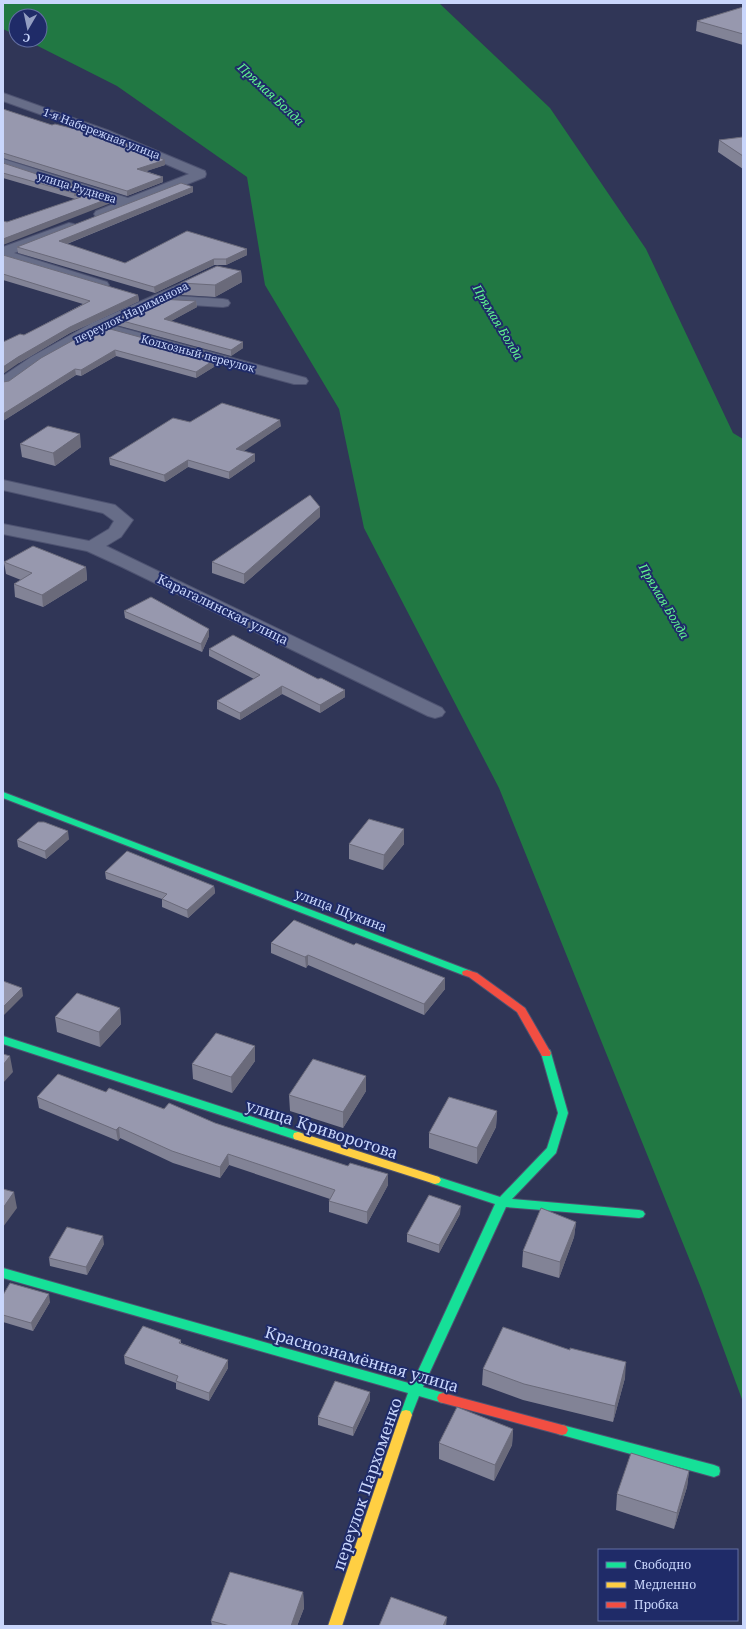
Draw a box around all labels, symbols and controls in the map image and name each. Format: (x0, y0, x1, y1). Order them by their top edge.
north arrow (8, 8, 48, 48)
text: С (22, 30, 31, 46)
water label: Прямая Болда (233, 58, 308, 129)
street label: 1-я Набережная улица (41, 104, 163, 162)
street label: улица Руднева (36, 168, 118, 206)
street label: переулок Нариманова (71, 278, 191, 346)
water label: Прямая Болда (468, 280, 527, 363)
street label: Колхозный переулок (139, 331, 257, 376)
water label: Прямая Болда (634, 559, 693, 642)
street label: Карагалинская улица (154, 569, 292, 649)
street label: улица Щукина (292, 884, 390, 936)
street label: улица Криворотова (243, 1094, 401, 1164)
street label: Краснознамённая улица (262, 1321, 462, 1397)
street label: переулок Пархоменко (327, 1395, 407, 1573)
legend (598, 1549, 738, 1621)
text: Свободно (634, 1556, 691, 1573)
text: Медленно (634, 1576, 696, 1593)
text: Пробка (634, 1596, 679, 1613)

